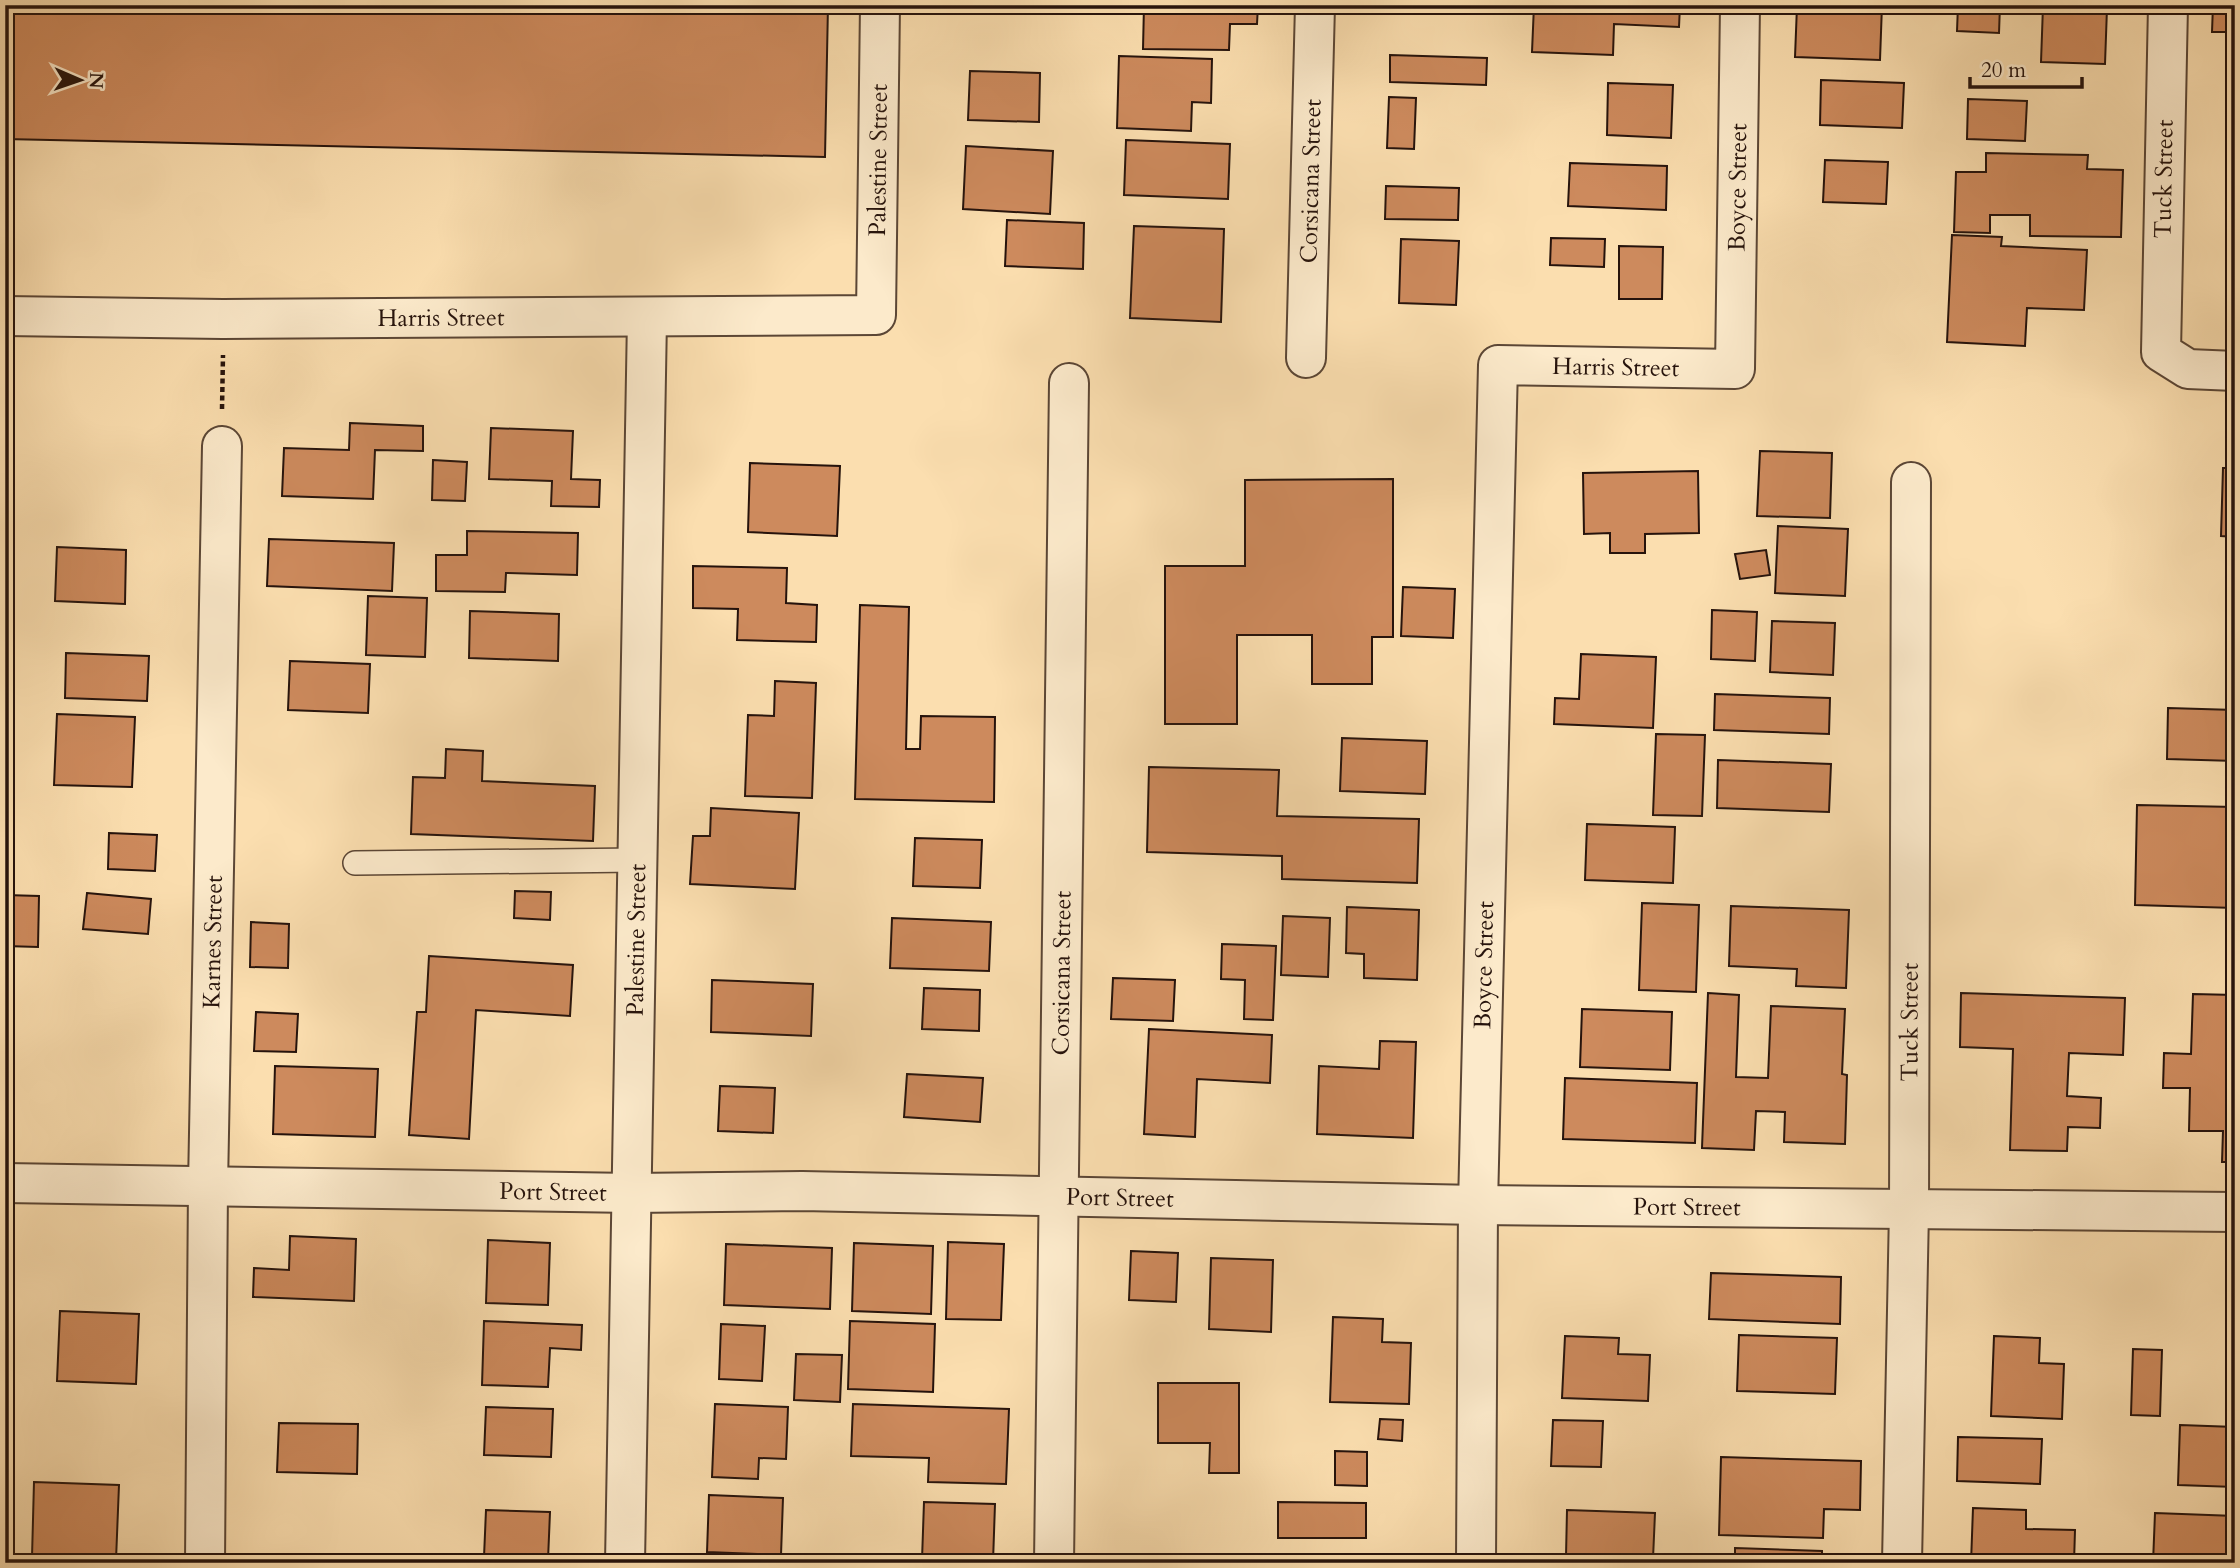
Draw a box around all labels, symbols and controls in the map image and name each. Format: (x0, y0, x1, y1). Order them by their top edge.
north arrow (46, 46, 116, 116)
scale bar (1970, 46, 2082, 90)
text: 20 m (1981, 56, 2026, 85)
text: N (83, 72, 109, 90)
street label: Palestine Street (861, 83, 895, 237)
street label: Corsicana Street (1292, 98, 1329, 264)
street label: Tuck Street (2146, 119, 2182, 239)
street label: Boyce Street (1720, 123, 1755, 252)
street label: Harris Street (377, 301, 505, 335)
street label: Harris Street (1552, 349, 1680, 385)
street label: Palestine Street (618, 863, 654, 1017)
street label: Karnes Street (195, 874, 230, 1009)
street label: Corsicana Street (1044, 890, 1079, 1055)
street label: Boyce Street (1466, 900, 1502, 1029)
street label: Tuck Street (1893, 962, 1926, 1082)
street label: Port Street (499, 1174, 607, 1209)
street label: Port Street (1066, 1180, 1174, 1215)
street label: Port Street (1633, 1190, 1741, 1224)

